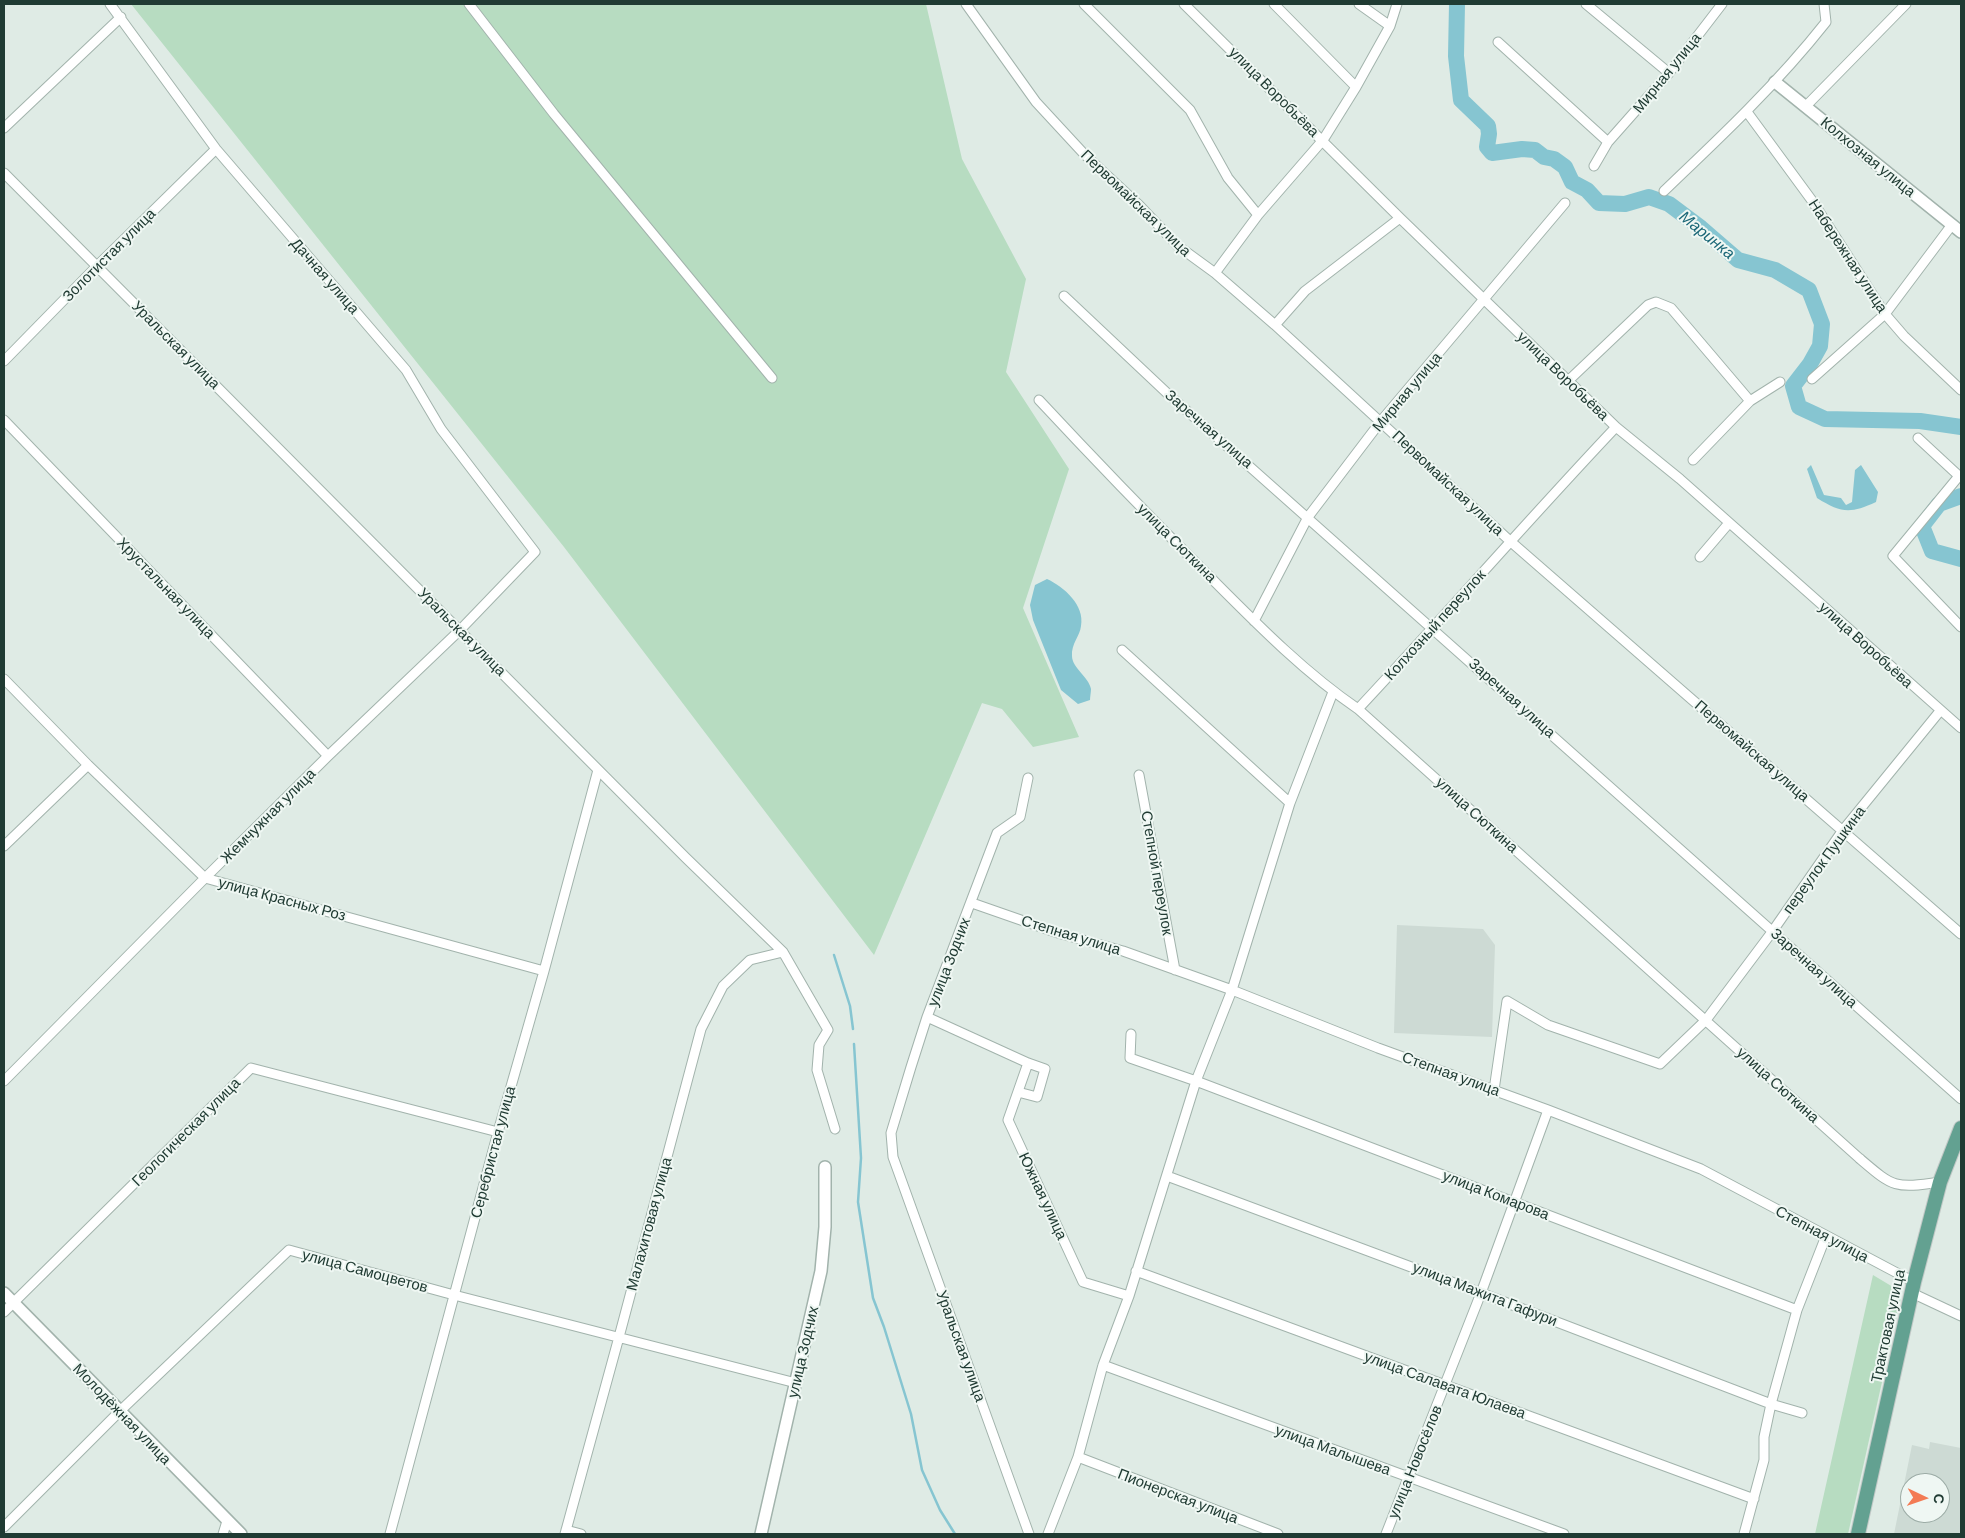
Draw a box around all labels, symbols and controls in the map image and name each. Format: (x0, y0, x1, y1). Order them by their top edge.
street label: Мирная улица (1629, 29, 1705, 117)
street label: улица Воробьёва (1225, 43, 1323, 141)
street label: Колхозная улица (1817, 113, 1919, 201)
street label: Первомайская улица (1077, 146, 1195, 260)
street label: Набережная улица (1805, 196, 1891, 316)
street label: Золотистая улица (59, 205, 159, 305)
water label: Маринка (1676, 207, 1738, 263)
street label: Дачная улица (287, 234, 363, 318)
street label: Уральская улица (128, 297, 224, 393)
street label: улица Воробьёва (1514, 328, 1612, 424)
street label: Мирная улица (1369, 349, 1445, 435)
street label: Заречная улица (1161, 386, 1257, 472)
street label: Первомайская улица (1389, 427, 1507, 539)
street label: улица Сюткина (1134, 500, 1220, 586)
street label: Хрустальная улица (113, 534, 219, 642)
street label: Колхозный переулок (1381, 566, 1489, 684)
street label: Уральская улица (414, 584, 510, 680)
street label: улица Воробьёва (1815, 598, 1917, 692)
street label: Заречная улица (1465, 654, 1559, 742)
street label: Первомайская улица (1691, 696, 1813, 806)
street label: Жемчужная улица (217, 765, 319, 867)
street label: улица Сюткина (1432, 773, 1522, 857)
street label: переулок Пушкина (1779, 803, 1869, 917)
street label: Степной переулок (1137, 809, 1177, 937)
street label: улица Красных Роз (216, 873, 348, 925)
street label: Степная улица (1019, 911, 1123, 959)
street label: улица Зодчих (924, 915, 974, 1009)
street label: Заречная улица (1767, 924, 1861, 1012)
street label: улица Сюткина (1733, 1043, 1823, 1127)
street label: Степная улица (1400, 1048, 1502, 1100)
street label: Геологическая улица (128, 1074, 244, 1190)
street label: Серебристая улица (467, 1084, 519, 1220)
street label: Южная улица (1015, 1150, 1071, 1242)
street label: Малахитовая улица (623, 1155, 675, 1293)
street label: улица Комарова (1440, 1166, 1552, 1224)
street label: Степная улица (1772, 1202, 1872, 1266)
street label: улица Самоцветов (300, 1246, 430, 1296)
street label: улица Мажита Гафури (1410, 1258, 1560, 1330)
street label: Трактовая улица (1867, 1268, 1909, 1384)
street label: Уральская улица (933, 1288, 989, 1404)
street label: улица Зодчих (784, 1304, 822, 1400)
street label: улица Салавата Юлаева (1362, 1347, 1528, 1423)
street label: Молодёжная улица (69, 1360, 175, 1468)
street label: улица Новосёлов (1384, 1403, 1446, 1521)
street label: улица Малышева (1273, 1421, 1393, 1479)
street label: Пионерская улица (1115, 1465, 1241, 1527)
north arrow (1900, 1473, 1950, 1523)
text: С (1931, 1493, 1948, 1504)

